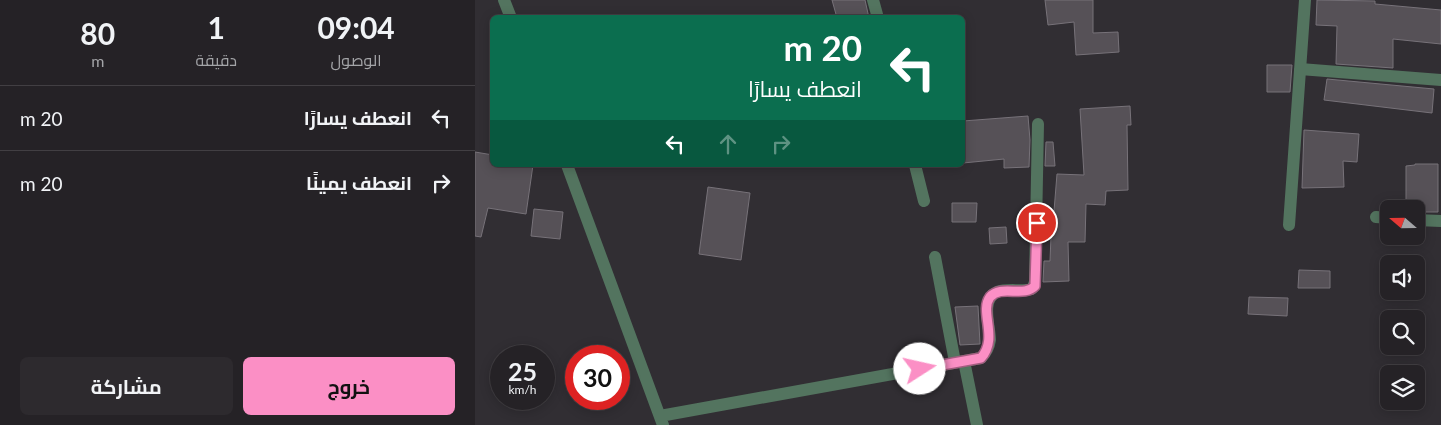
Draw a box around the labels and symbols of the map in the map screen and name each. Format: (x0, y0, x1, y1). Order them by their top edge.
north arrow (1380, 200, 1425, 245)
pin (1016, 202, 1058, 244)
position arrow (893, 342, 945, 394)
speed limit sign: 30 (565, 345, 630, 410)

